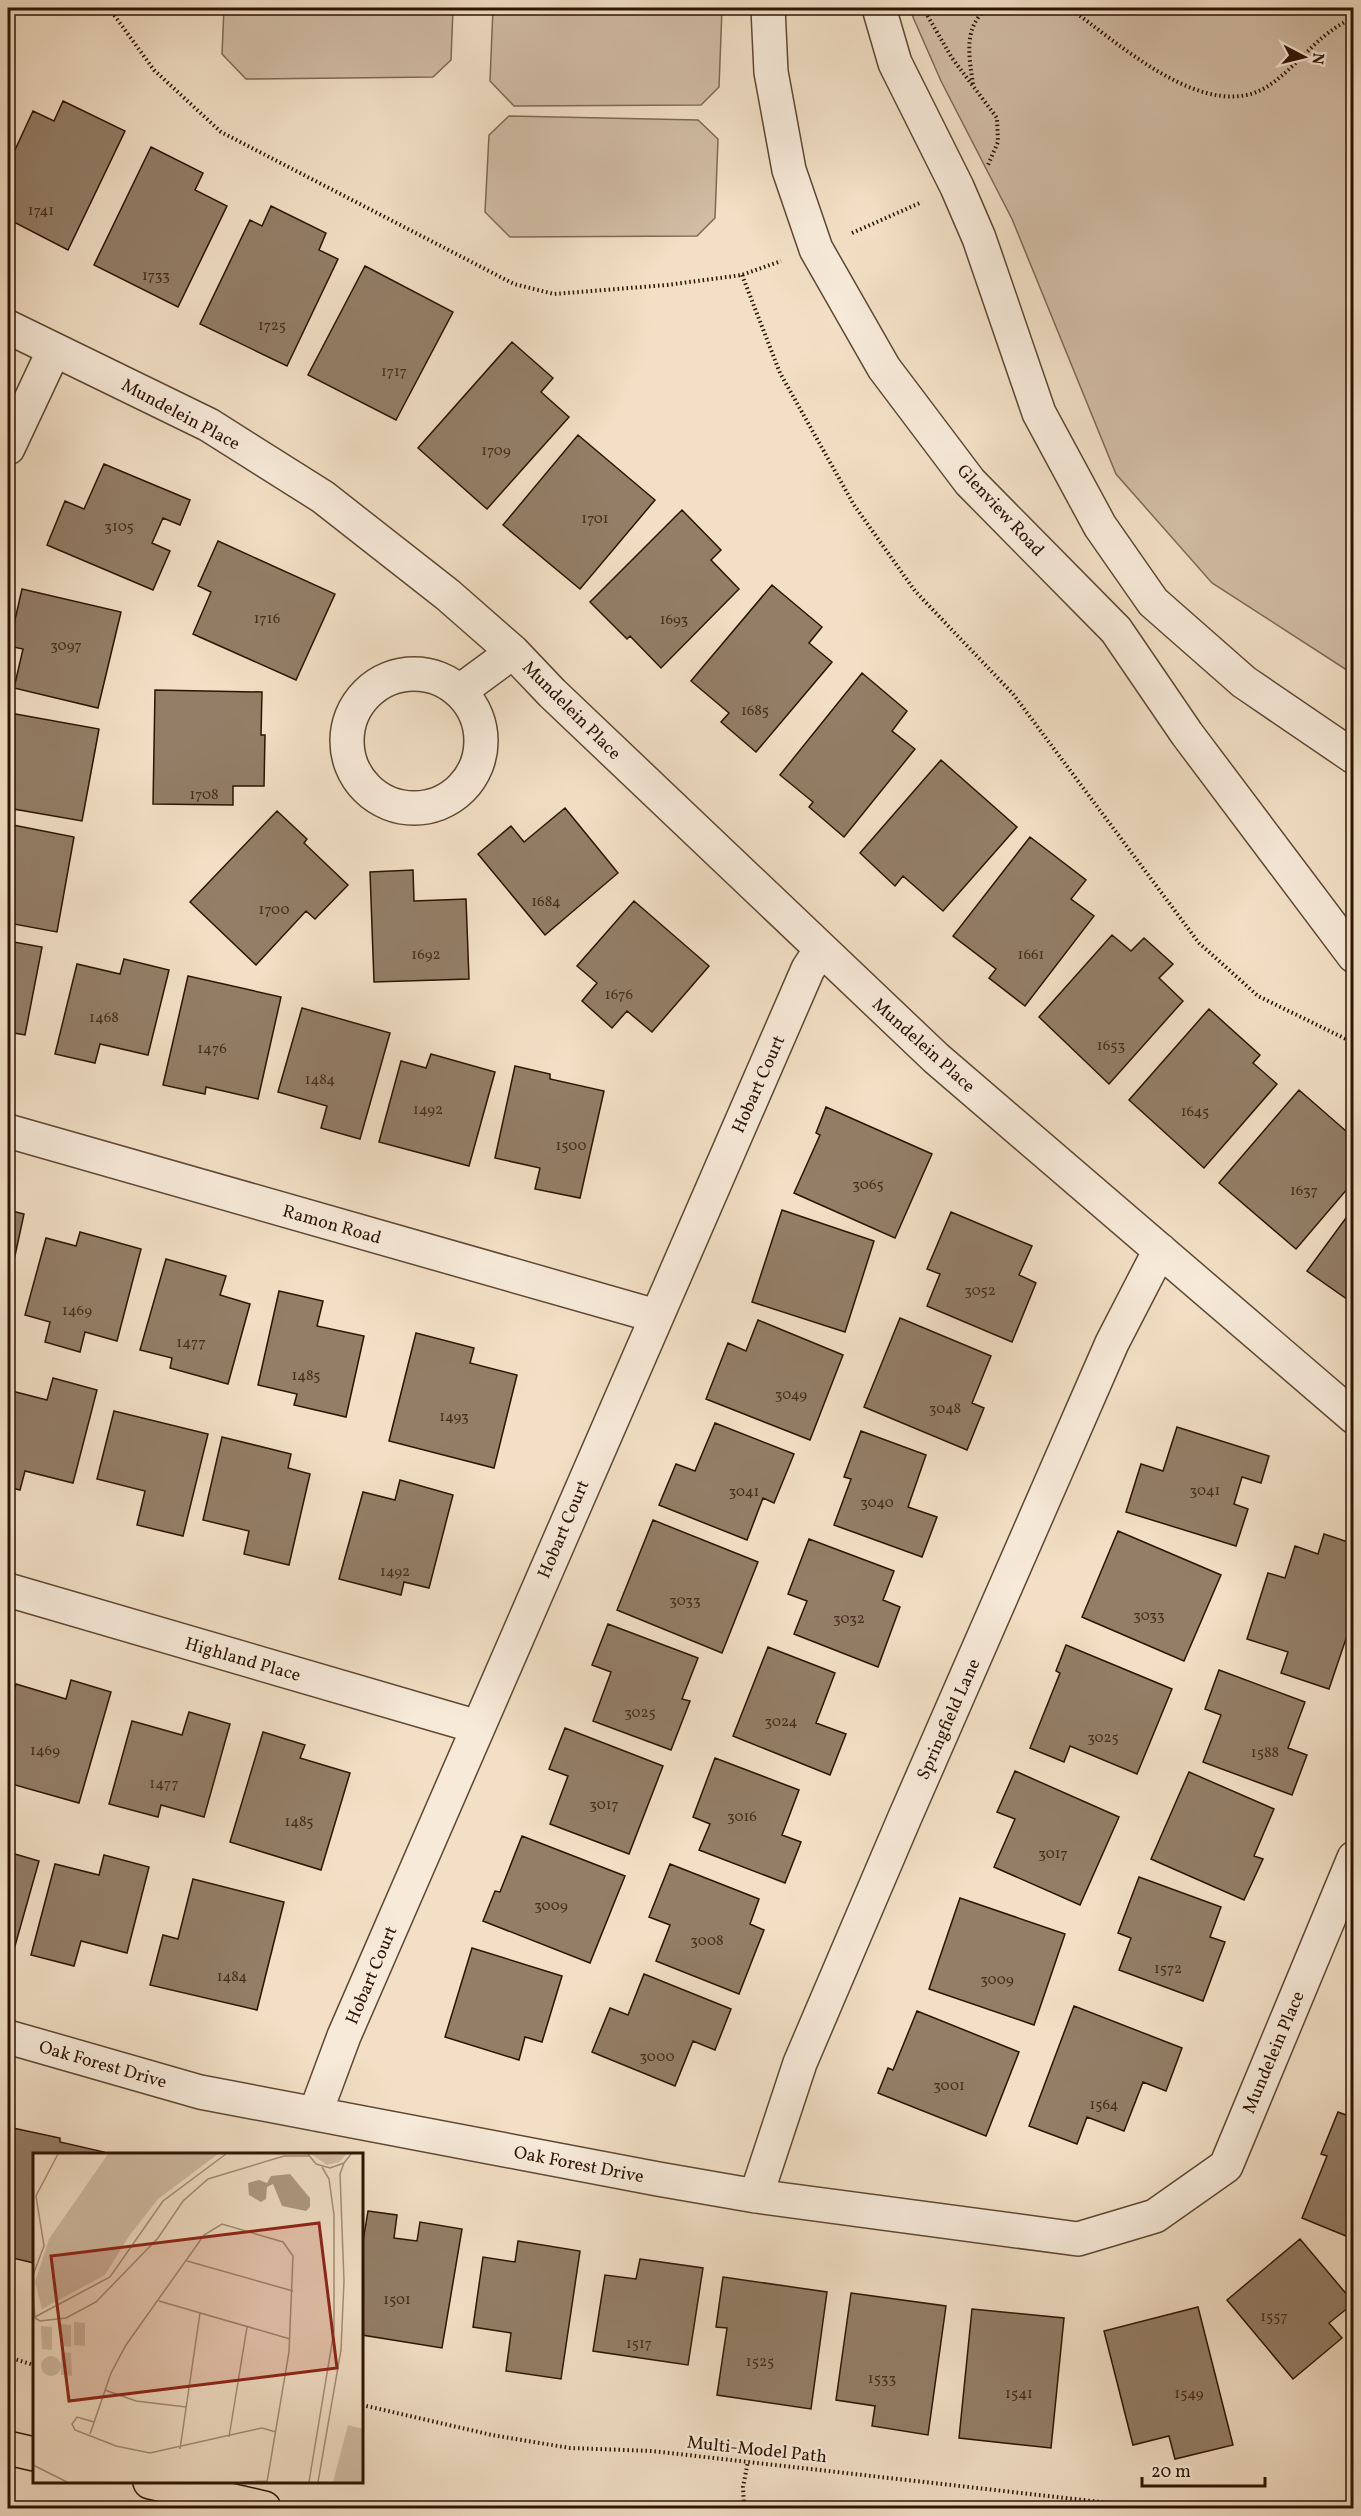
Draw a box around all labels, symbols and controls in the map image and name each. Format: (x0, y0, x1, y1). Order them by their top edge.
north arrow (1274, 27, 1334, 87)
text: N (1305, 51, 1329, 66)
house number: 1741 (28, 201, 54, 222)
house number: 1733 (142, 266, 170, 287)
house number: 1725 (258, 316, 286, 337)
house number: 1717 (381, 362, 407, 383)
street label: Mundelein Place (117, 374, 244, 457)
house number: 1709 (481, 441, 511, 462)
street label: Glenview Road (951, 459, 1049, 563)
house number: 1701 (581, 509, 609, 530)
house number: 3105 (104, 517, 134, 538)
house number: 1716 (254, 609, 280, 630)
house number: 1693 (660, 610, 688, 631)
house number: 3097 (50, 636, 82, 657)
street label: Mundelein Place (516, 656, 626, 766)
house number: 1685 (741, 701, 769, 722)
house number: 1708 (189, 785, 219, 806)
house number: 1684 (531, 892, 561, 913)
house number: 1700 (259, 900, 289, 921)
house number: 1692 (411, 945, 441, 966)
house number: 1661 (1018, 945, 1044, 966)
house number: 1676 (605, 985, 633, 1006)
street label: Mundelein Place (866, 993, 980, 1099)
house number: 1468 (89, 1008, 119, 1029)
street label: Hobart Court (727, 1032, 792, 1137)
house number: 1653 (1097, 1036, 1125, 1057)
house number: 1476 (197, 1039, 227, 1060)
house number: 1484 (305, 1070, 335, 1091)
house number: 1492 (413, 1100, 443, 1121)
house number: 1645 (1181, 1102, 1209, 1123)
house number: 1500 (555, 1136, 587, 1157)
house number: 3065 (852, 1175, 884, 1196)
house number: 1637 (1290, 1181, 1318, 1202)
street label: Ramon Road (279, 1199, 384, 1251)
house number: 3052 (964, 1281, 996, 1302)
house number: 1469 (62, 1301, 92, 1322)
house number: 1477 (176, 1333, 206, 1354)
house number: 1485 (291, 1366, 321, 1387)
house number: 3049 (775, 1385, 807, 1406)
house number: 3048 (929, 1399, 961, 1420)
house number: 1493 (439, 1407, 469, 1428)
street label: Hobart Court (532, 1477, 596, 1583)
house number: 3041 (1190, 1481, 1220, 1502)
house number: 3041 (729, 1482, 759, 1503)
house number: 3040 (860, 1493, 894, 1514)
house number: 1492 (380, 1562, 410, 1583)
house number: 3033 (669, 1591, 701, 1612)
house number: 3033 (1133, 1606, 1165, 1627)
house number: 3032 (833, 1609, 865, 1630)
street label: Highland Place (182, 1632, 303, 1689)
street label: Springfield Lane (911, 1655, 987, 1784)
house number: 3025 (624, 1703, 656, 1724)
house number: 3024 (765, 1712, 798, 1733)
house number: 3025 (1087, 1728, 1119, 1749)
house number: 1469 (30, 1741, 60, 1762)
house number: 1588 (1251, 1743, 1279, 1764)
house number: 1477 (149, 1774, 179, 1795)
house number: 3017 (589, 1795, 619, 1816)
house number: 3016 (727, 1807, 757, 1828)
house number: 1485 (284, 1812, 314, 1833)
house number: 3017 (1038, 1844, 1068, 1865)
house number: 3009 (534, 1896, 568, 1917)
street label: Hobart Court (340, 1923, 404, 2029)
house number: 3008 (690, 1931, 724, 1952)
house number: 1572 (1154, 1959, 1182, 1980)
house number: 1484 (217, 1967, 247, 1988)
house number: 3009 (980, 1970, 1014, 1991)
street label: Mundelein Place (1237, 1987, 1311, 2118)
street label: Oak Forest Drive (36, 2035, 169, 2096)
house number: 3000 (639, 2047, 675, 2068)
house number: 3001 (933, 2076, 965, 2097)
house number: 1564 (1089, 2095, 1119, 2116)
street label: Oak Forest Drive (512, 2141, 646, 2190)
inset map (33, 2153, 363, 2483)
house number: 1501 (383, 2290, 411, 2311)
house number: 1557 (1260, 2307, 1288, 2328)
house number: 1517 (626, 2334, 652, 2355)
house number: 1525 (746, 2352, 774, 2373)
house number: 1533 (868, 2369, 896, 2390)
house number: 1541 (1005, 2384, 1033, 2405)
house number: 1549 (1174, 2384, 1204, 2405)
street label: Multi-Model Path (686, 2431, 828, 2470)
scale bar (1142, 2450, 1265, 2488)
text: 20 m (1151, 2460, 1191, 2485)

